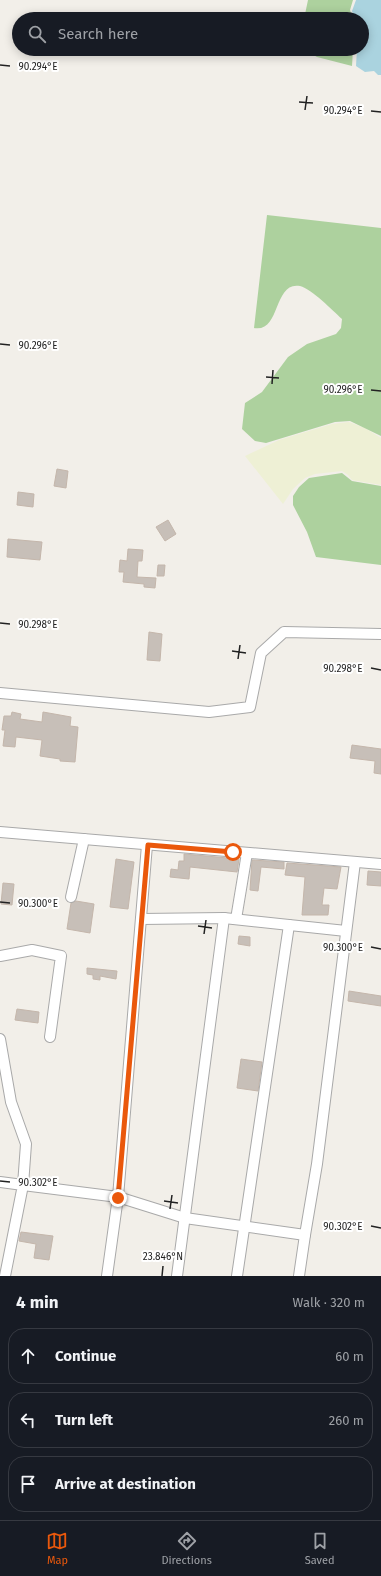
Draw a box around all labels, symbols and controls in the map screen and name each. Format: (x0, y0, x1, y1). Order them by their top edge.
search box (12, 12, 369, 56)
icon: search (26, 23, 48, 45)
text: Search here (58, 25, 138, 43)
text: 90.294°E (18, 61, 58, 73)
text: 90.294°E (323, 105, 363, 117)
text: 90.296°E (18, 340, 58, 352)
text: 90.296°E (323, 384, 363, 396)
text: 90.298°E (18, 619, 58, 631)
text: 90.298°E (323, 663, 363, 675)
route start (224, 843, 242, 861)
text: 90.300°E (18, 898, 58, 910)
text: 90.300°E (323, 942, 363, 954)
text: 90.302°E (18, 1177, 58, 1189)
route end (109, 1189, 127, 1207)
text: 90.302°E (323, 1221, 363, 1233)
text: 23.846°N (143, 1251, 183, 1263)
text: 4 min (16, 1292, 59, 1313)
text: Walk · 320 m (293, 1295, 365, 1310)
icon: ahead (17, 1345, 39, 1367)
text: Continue (55, 1347, 116, 1365)
text: 60 m (335, 1349, 364, 1364)
icon: left (17, 1409, 39, 1431)
text: Turn left (55, 1411, 113, 1429)
text: 260 m (329, 1413, 364, 1428)
icon: arrive (17, 1473, 39, 1495)
text: Arrive at destination (55, 1475, 196, 1493)
tab: Map (46, 1530, 68, 1567)
tab: Directions (161, 1530, 212, 1567)
tab: Saved (305, 1530, 335, 1567)

